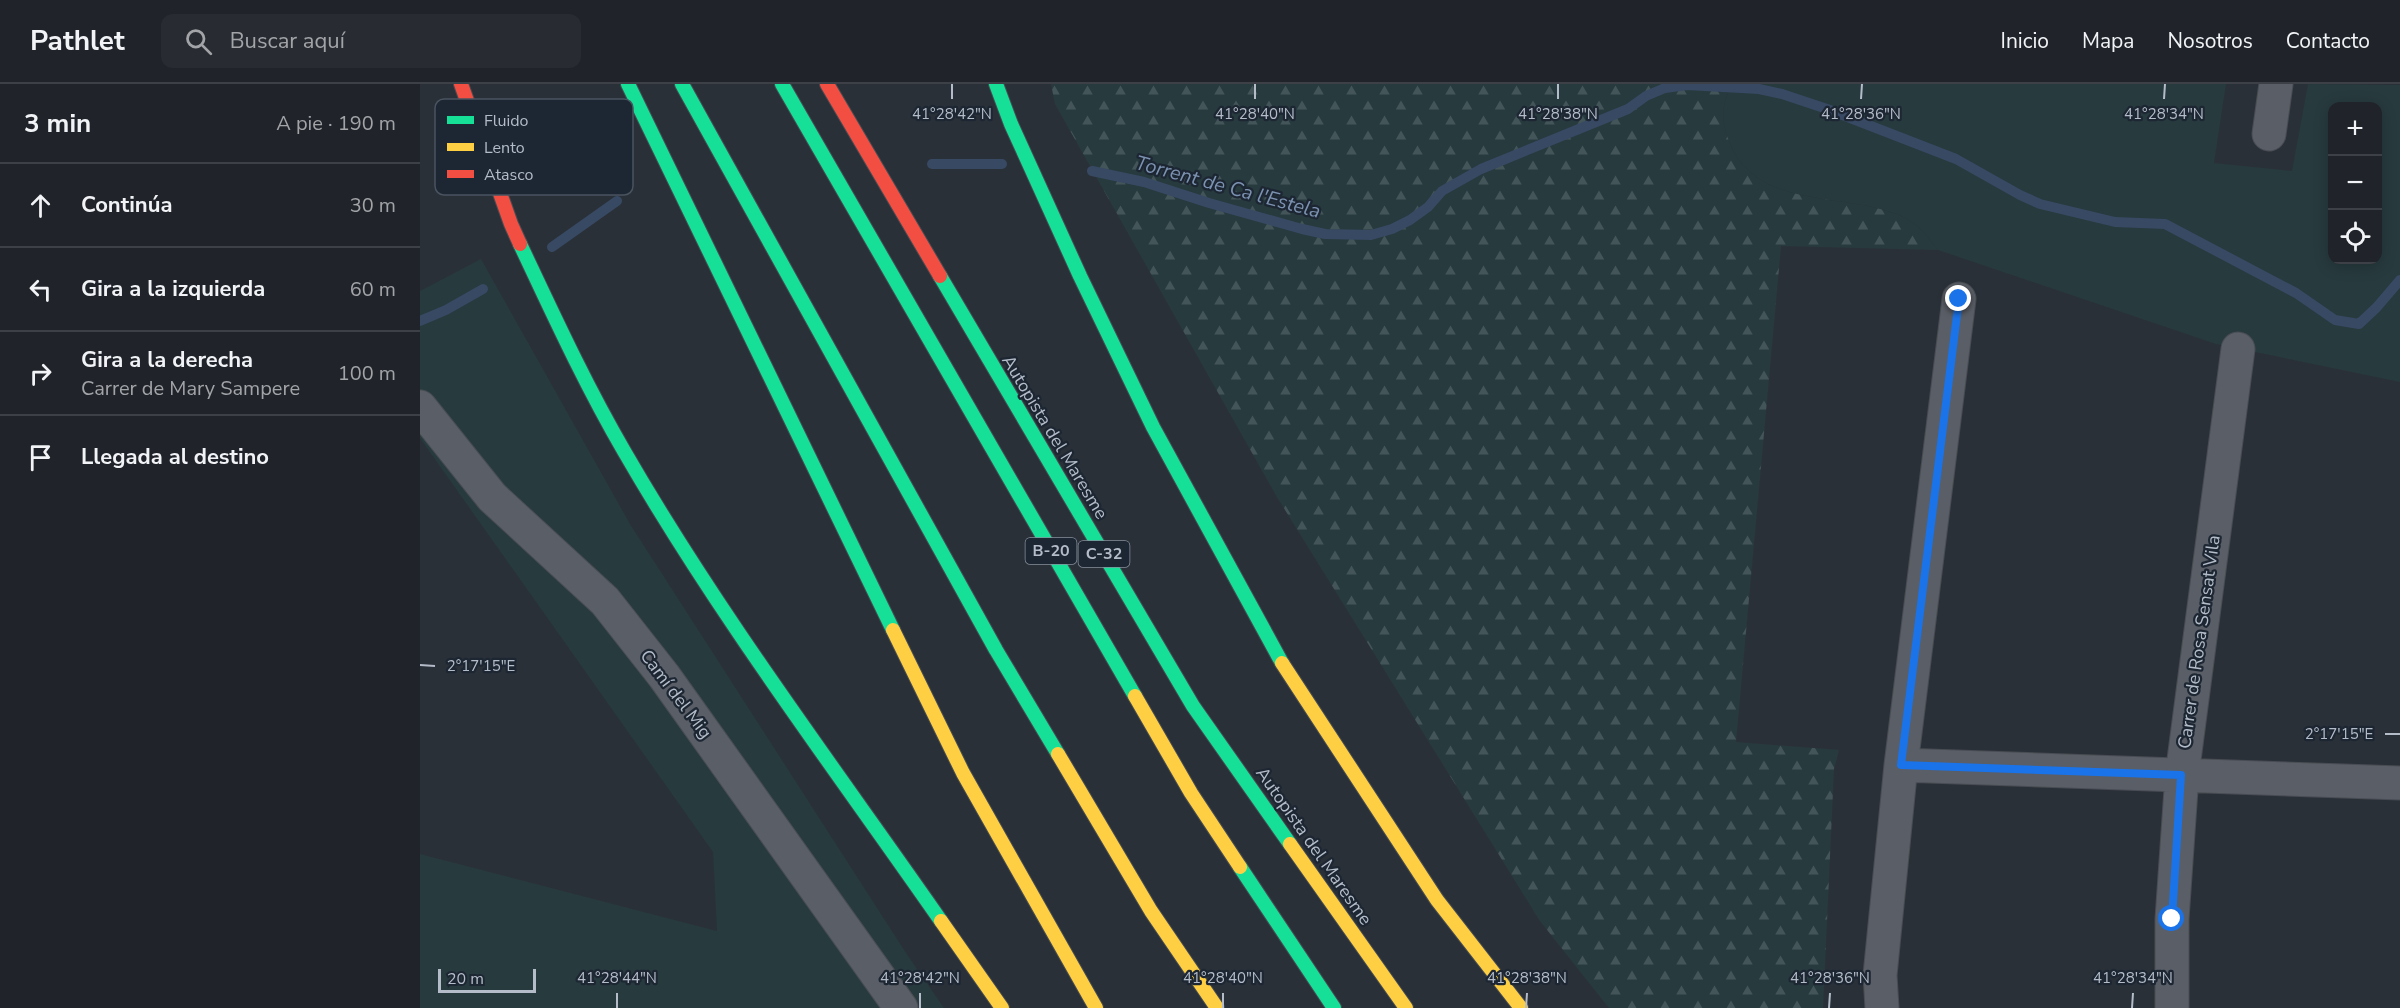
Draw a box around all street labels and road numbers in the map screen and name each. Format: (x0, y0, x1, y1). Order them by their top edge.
street label: Autopista del Maresme (996, 350, 1114, 524)
street label: Carrer de Rosa Sensat Vila (2172, 534, 2226, 750)
road number: B-20 (1026, 538, 1076, 564)
road number: C-32 (1078, 541, 1130, 567)
street label: Camí del Mig (635, 645, 717, 743)
street label: Autopista del Maresme (1250, 762, 1378, 930)

